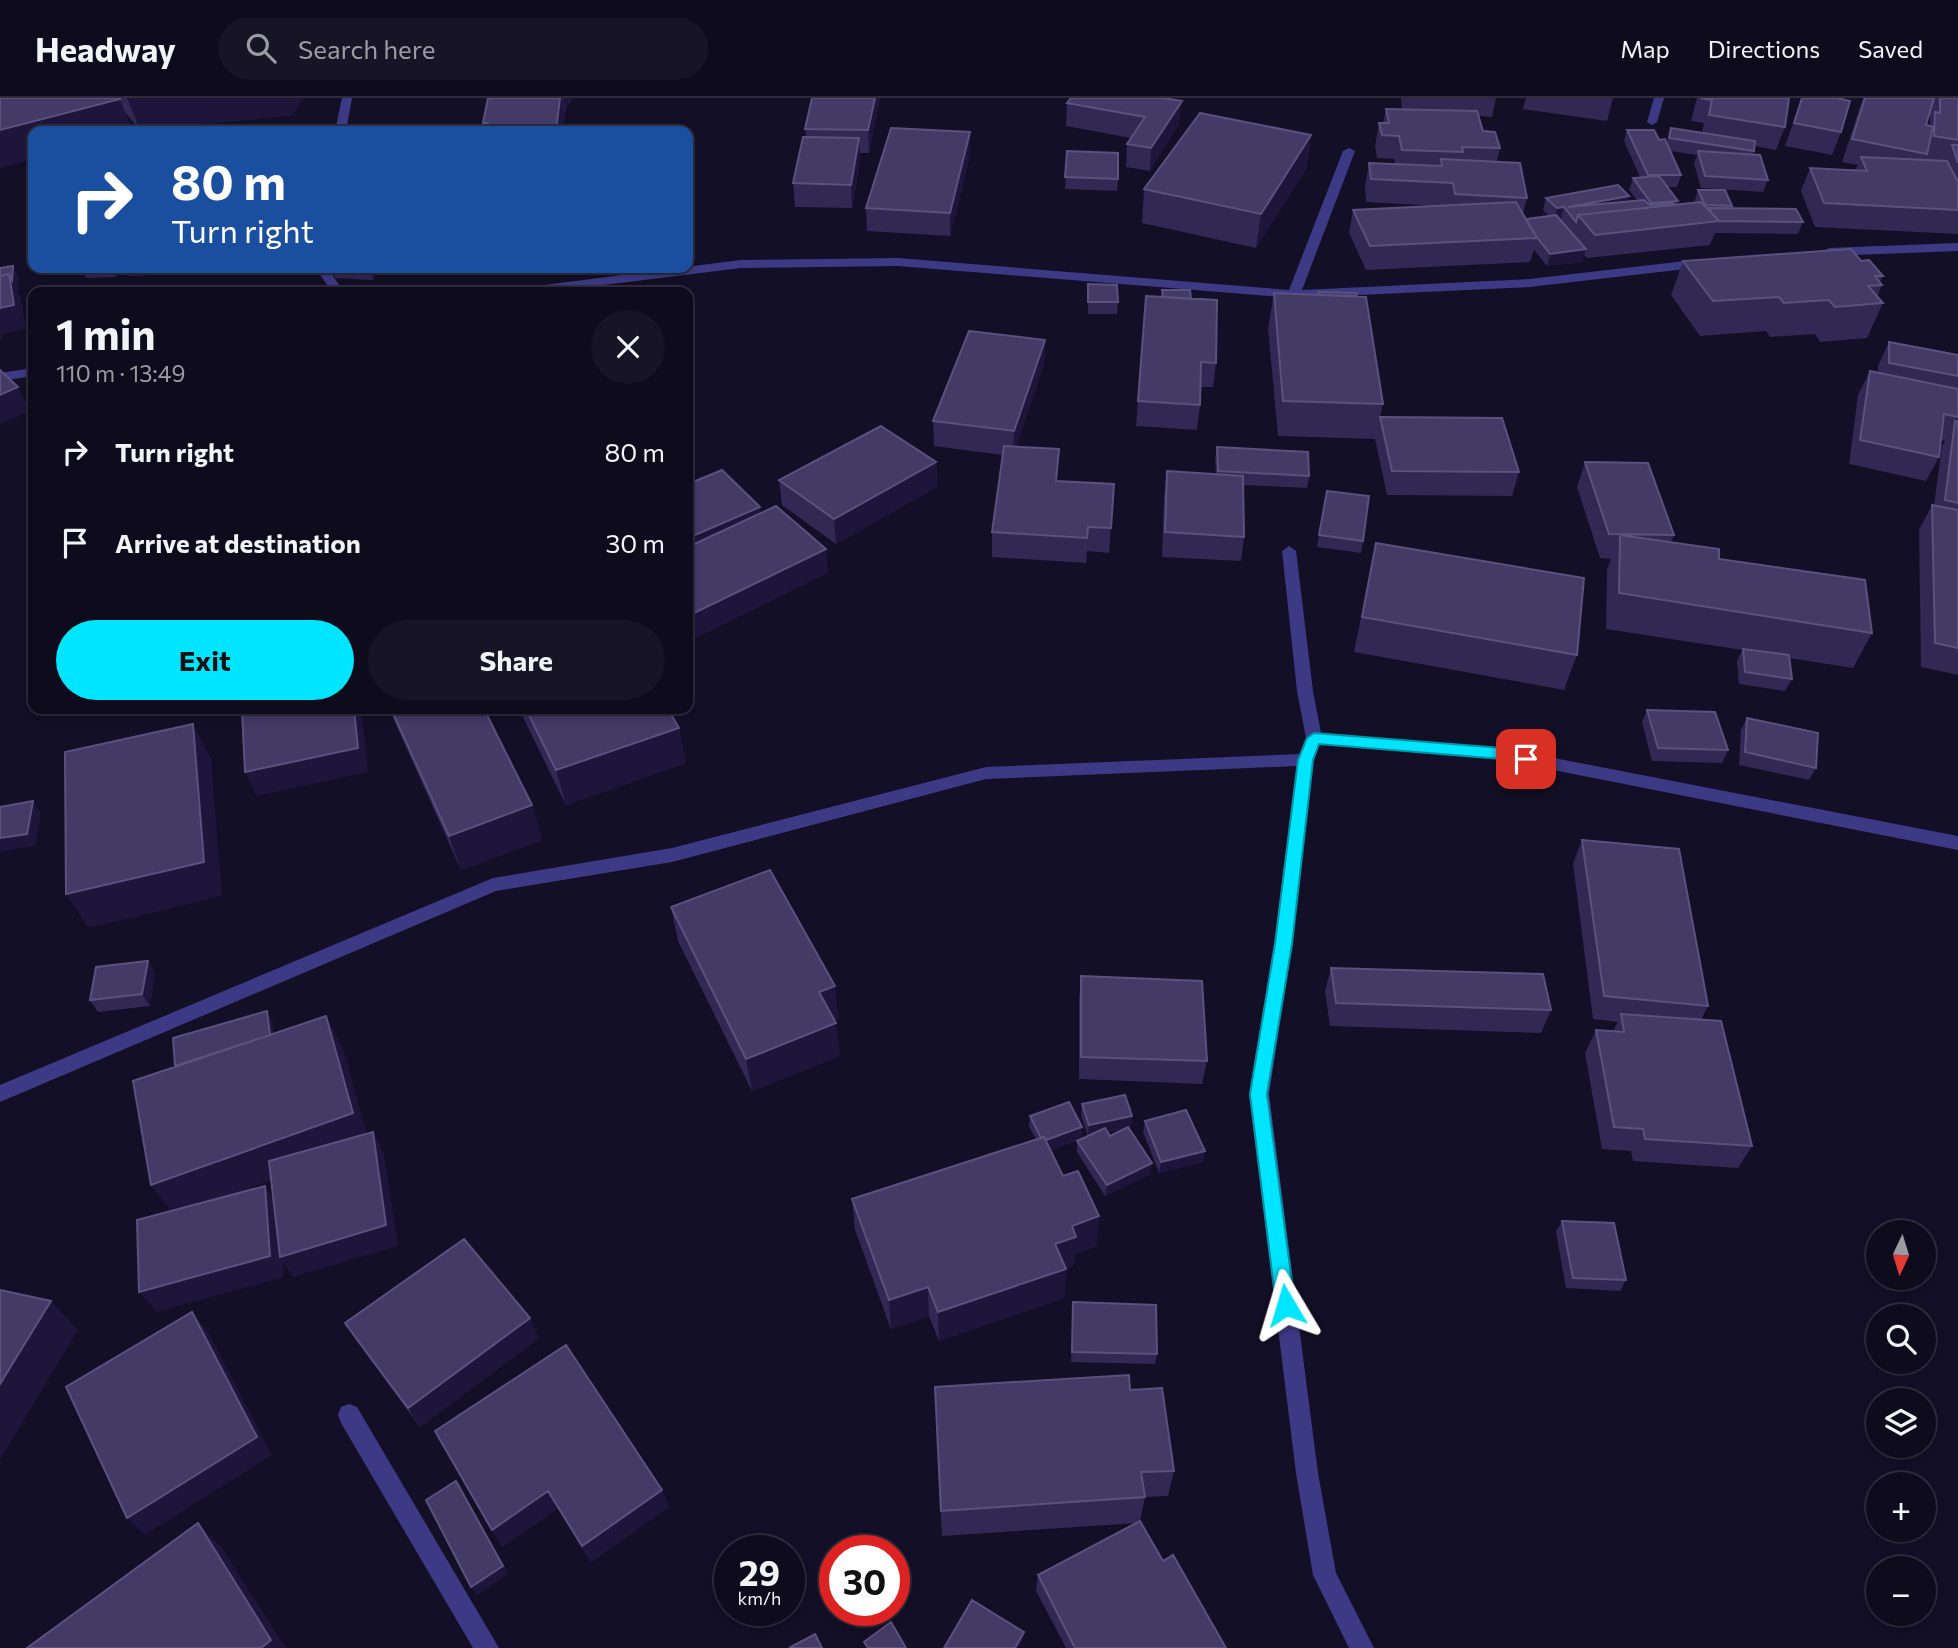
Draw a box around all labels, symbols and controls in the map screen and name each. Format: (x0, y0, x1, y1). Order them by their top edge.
search box (218, 17, 708, 80)
text: Headway (35, 28, 176, 69)
icon: search (242, 29, 280, 67)
text: Search here (298, 33, 436, 64)
text: Map (1620, 34, 1670, 63)
text: Directions (1708, 34, 1820, 63)
text: Saved (1858, 34, 1923, 63)
text: 80 m (171, 150, 286, 210)
icon: right (56, 154, 147, 245)
text: Turn right (171, 210, 314, 250)
text: 1 min (56, 307, 156, 359)
button: close (591, 310, 665, 384)
text: 110 m · 13:49 (56, 359, 186, 387)
icon: right (56, 433, 94, 471)
text: Turn right (115, 436, 234, 467)
text: 80 m (605, 436, 665, 467)
icon: arrive (56, 524, 94, 562)
text: Arrive at destination (115, 527, 361, 558)
text: 30 m (606, 527, 665, 558)
button: Exit (56, 620, 354, 700)
button: Share (368, 620, 665, 700)
pin (1496, 729, 1556, 789)
icon: arrive (1507, 740, 1545, 778)
north arrow (1866, 1220, 1936, 1290)
map controls (1866, 1220, 1936, 1626)
position arrow (1249, 1268, 1323, 1342)
button: search (1866, 1304, 1936, 1374)
button: layers (1866, 1388, 1936, 1458)
button: + (1866, 1472, 1936, 1542)
speed limit sign: 30 (819, 1535, 910, 1626)
text: 29 (739, 1550, 780, 1593)
button: − (1866, 1556, 1936, 1626)
text: km/h (738, 1587, 781, 1609)

